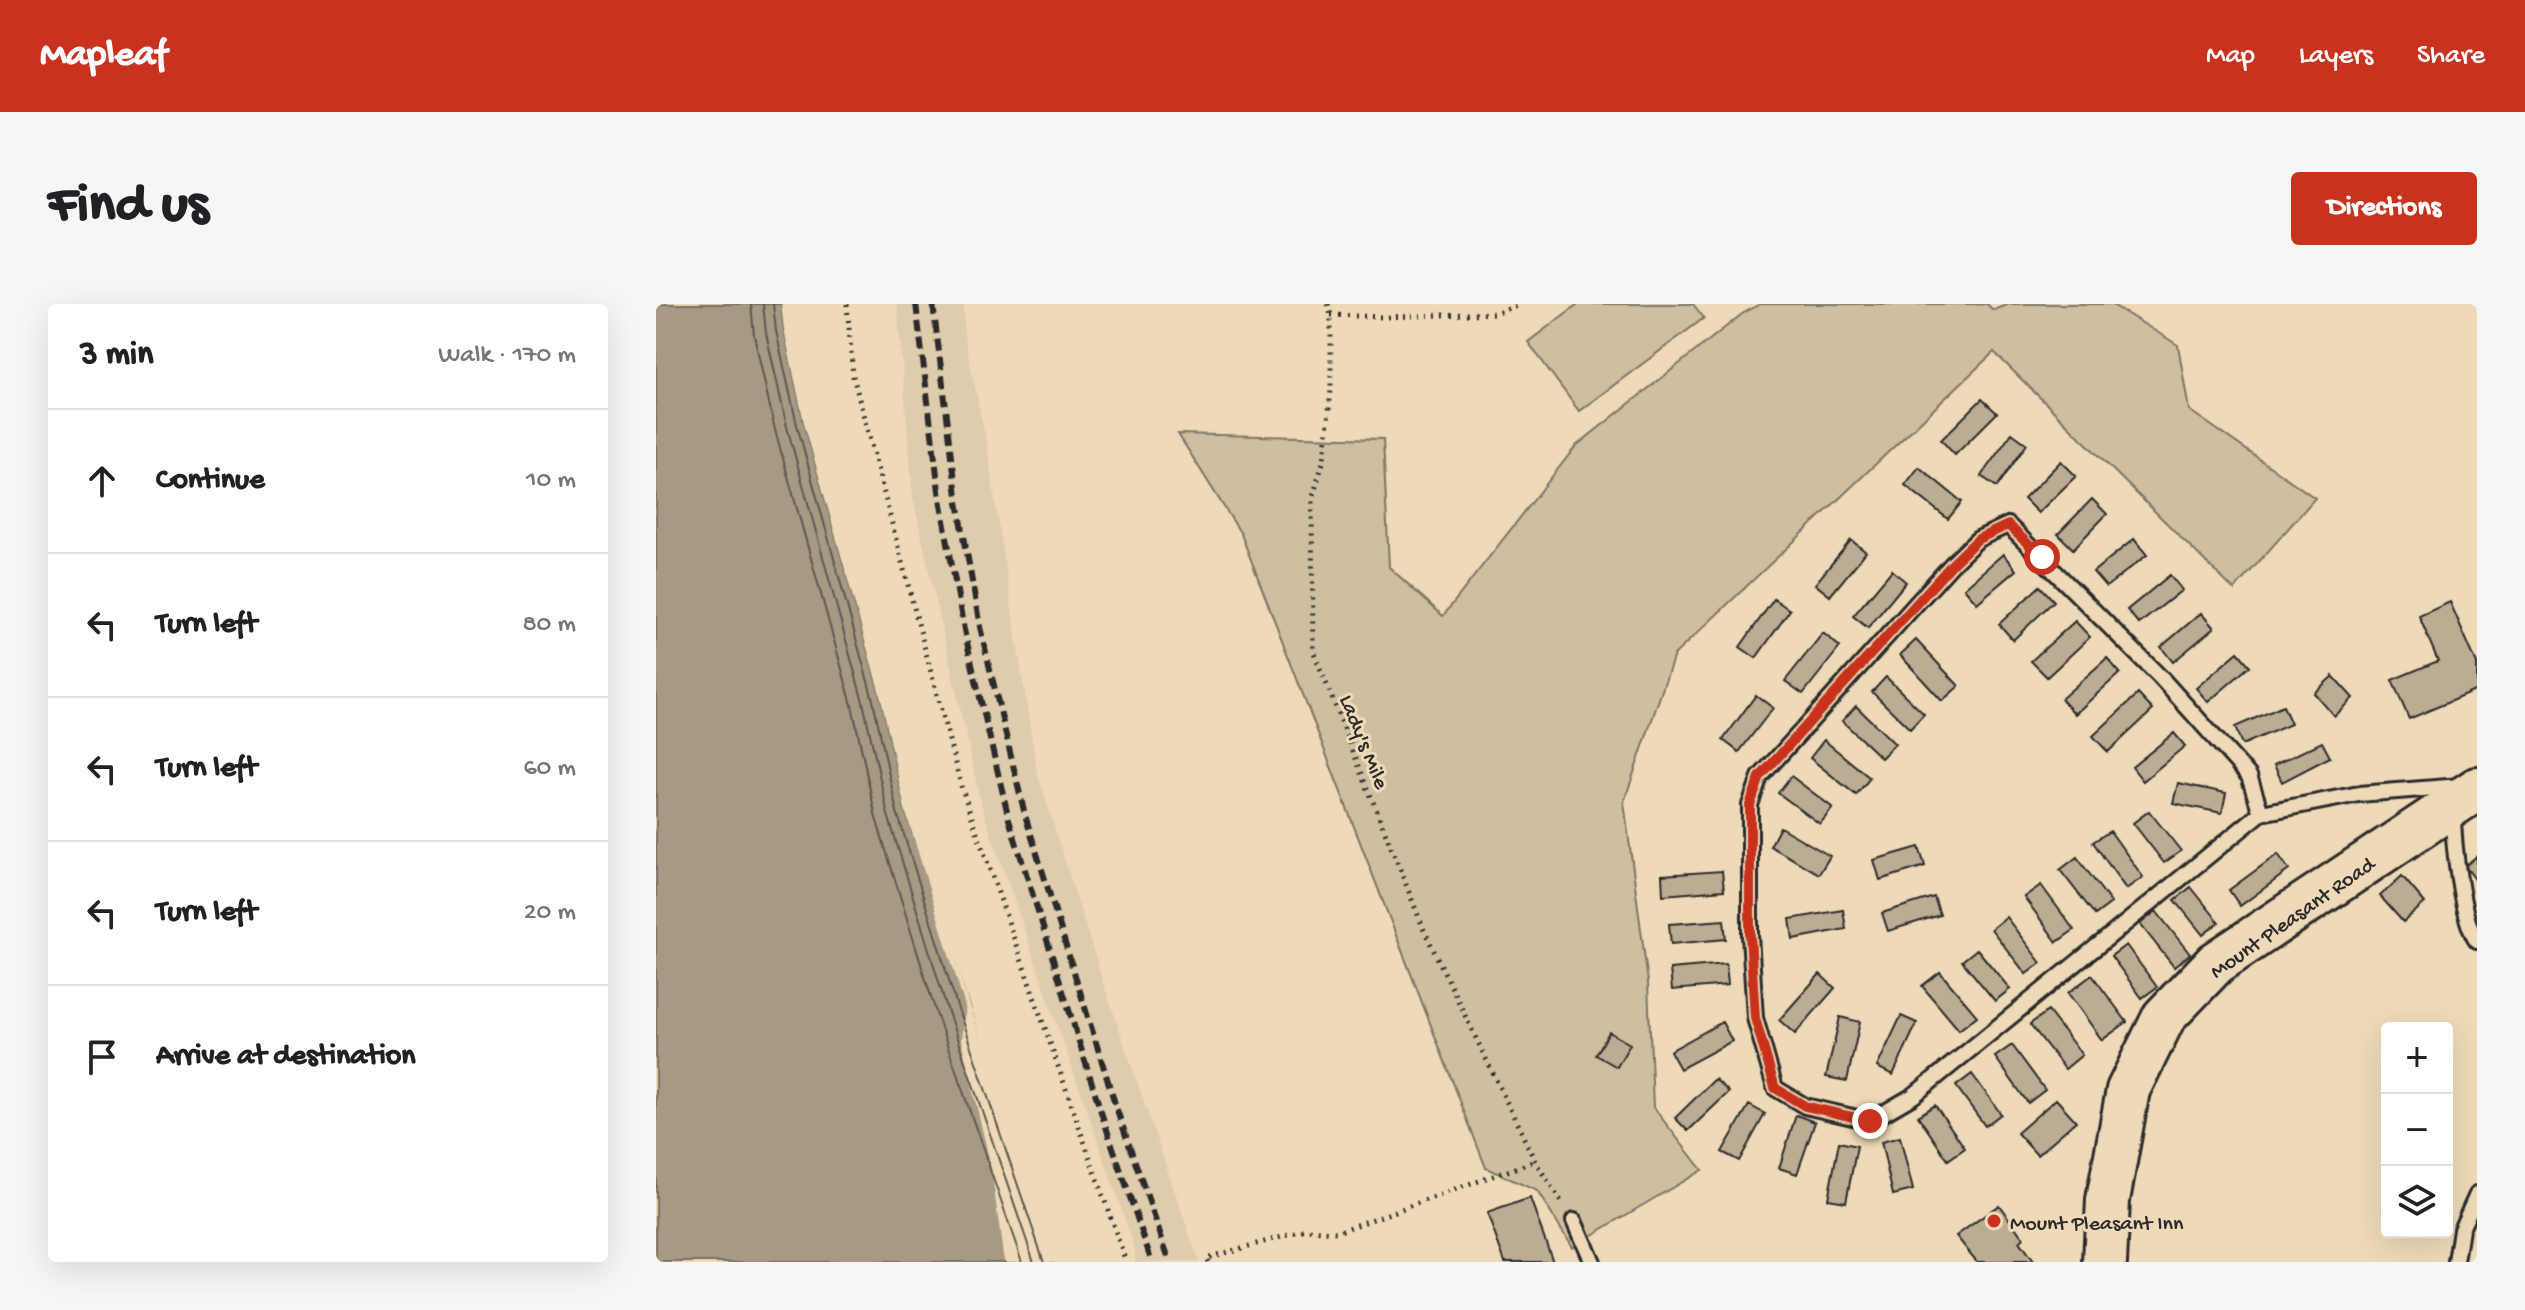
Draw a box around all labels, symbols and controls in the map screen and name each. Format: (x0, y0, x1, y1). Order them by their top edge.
text: Mapleaf (40, 34, 167, 78)
text: Map (2206, 40, 2255, 73)
text: Layers (2299, 40, 2373, 73)
text: Share (2417, 40, 2485, 73)
button: Directions (2291, 172, 2477, 245)
text: Find us (48, 175, 208, 241)
text: 3 min (80, 336, 153, 376)
text: Walk · 170 m (438, 341, 576, 372)
icon: ahead (80, 459, 124, 503)
text: Continue (156, 464, 265, 499)
text: 10 m (526, 466, 576, 497)
route start (2024, 539, 2060, 575)
icon: left (80, 603, 124, 647)
text: Turn left (156, 608, 257, 643)
text: 80 m (522, 610, 576, 641)
street label: Lady's Mile (1332, 692, 1393, 794)
icon: left (80, 747, 124, 791)
text: Turn left (156, 752, 257, 787)
text: 60 m (523, 754, 576, 785)
street label: Mount Pleasant Road (2206, 851, 2382, 986)
icon: left (80, 891, 124, 935)
text: Turn left (156, 896, 257, 931)
text: 20 m (524, 898, 576, 929)
map controls (2381, 1022, 2453, 1238)
button: + (2381, 1022, 2453, 1094)
icon: arrive (80, 1035, 124, 1079)
text: Arrive at destination (156, 1040, 416, 1075)
button: − (2381, 1094, 2453, 1166)
route end (1852, 1103, 1888, 1139)
button: layers (2381, 1166, 2453, 1238)
marker: Mount Pleasant Inn (1985, 1212, 2003, 1230)
place label: Mount Pleasant Inn (2010, 1212, 2184, 1238)

